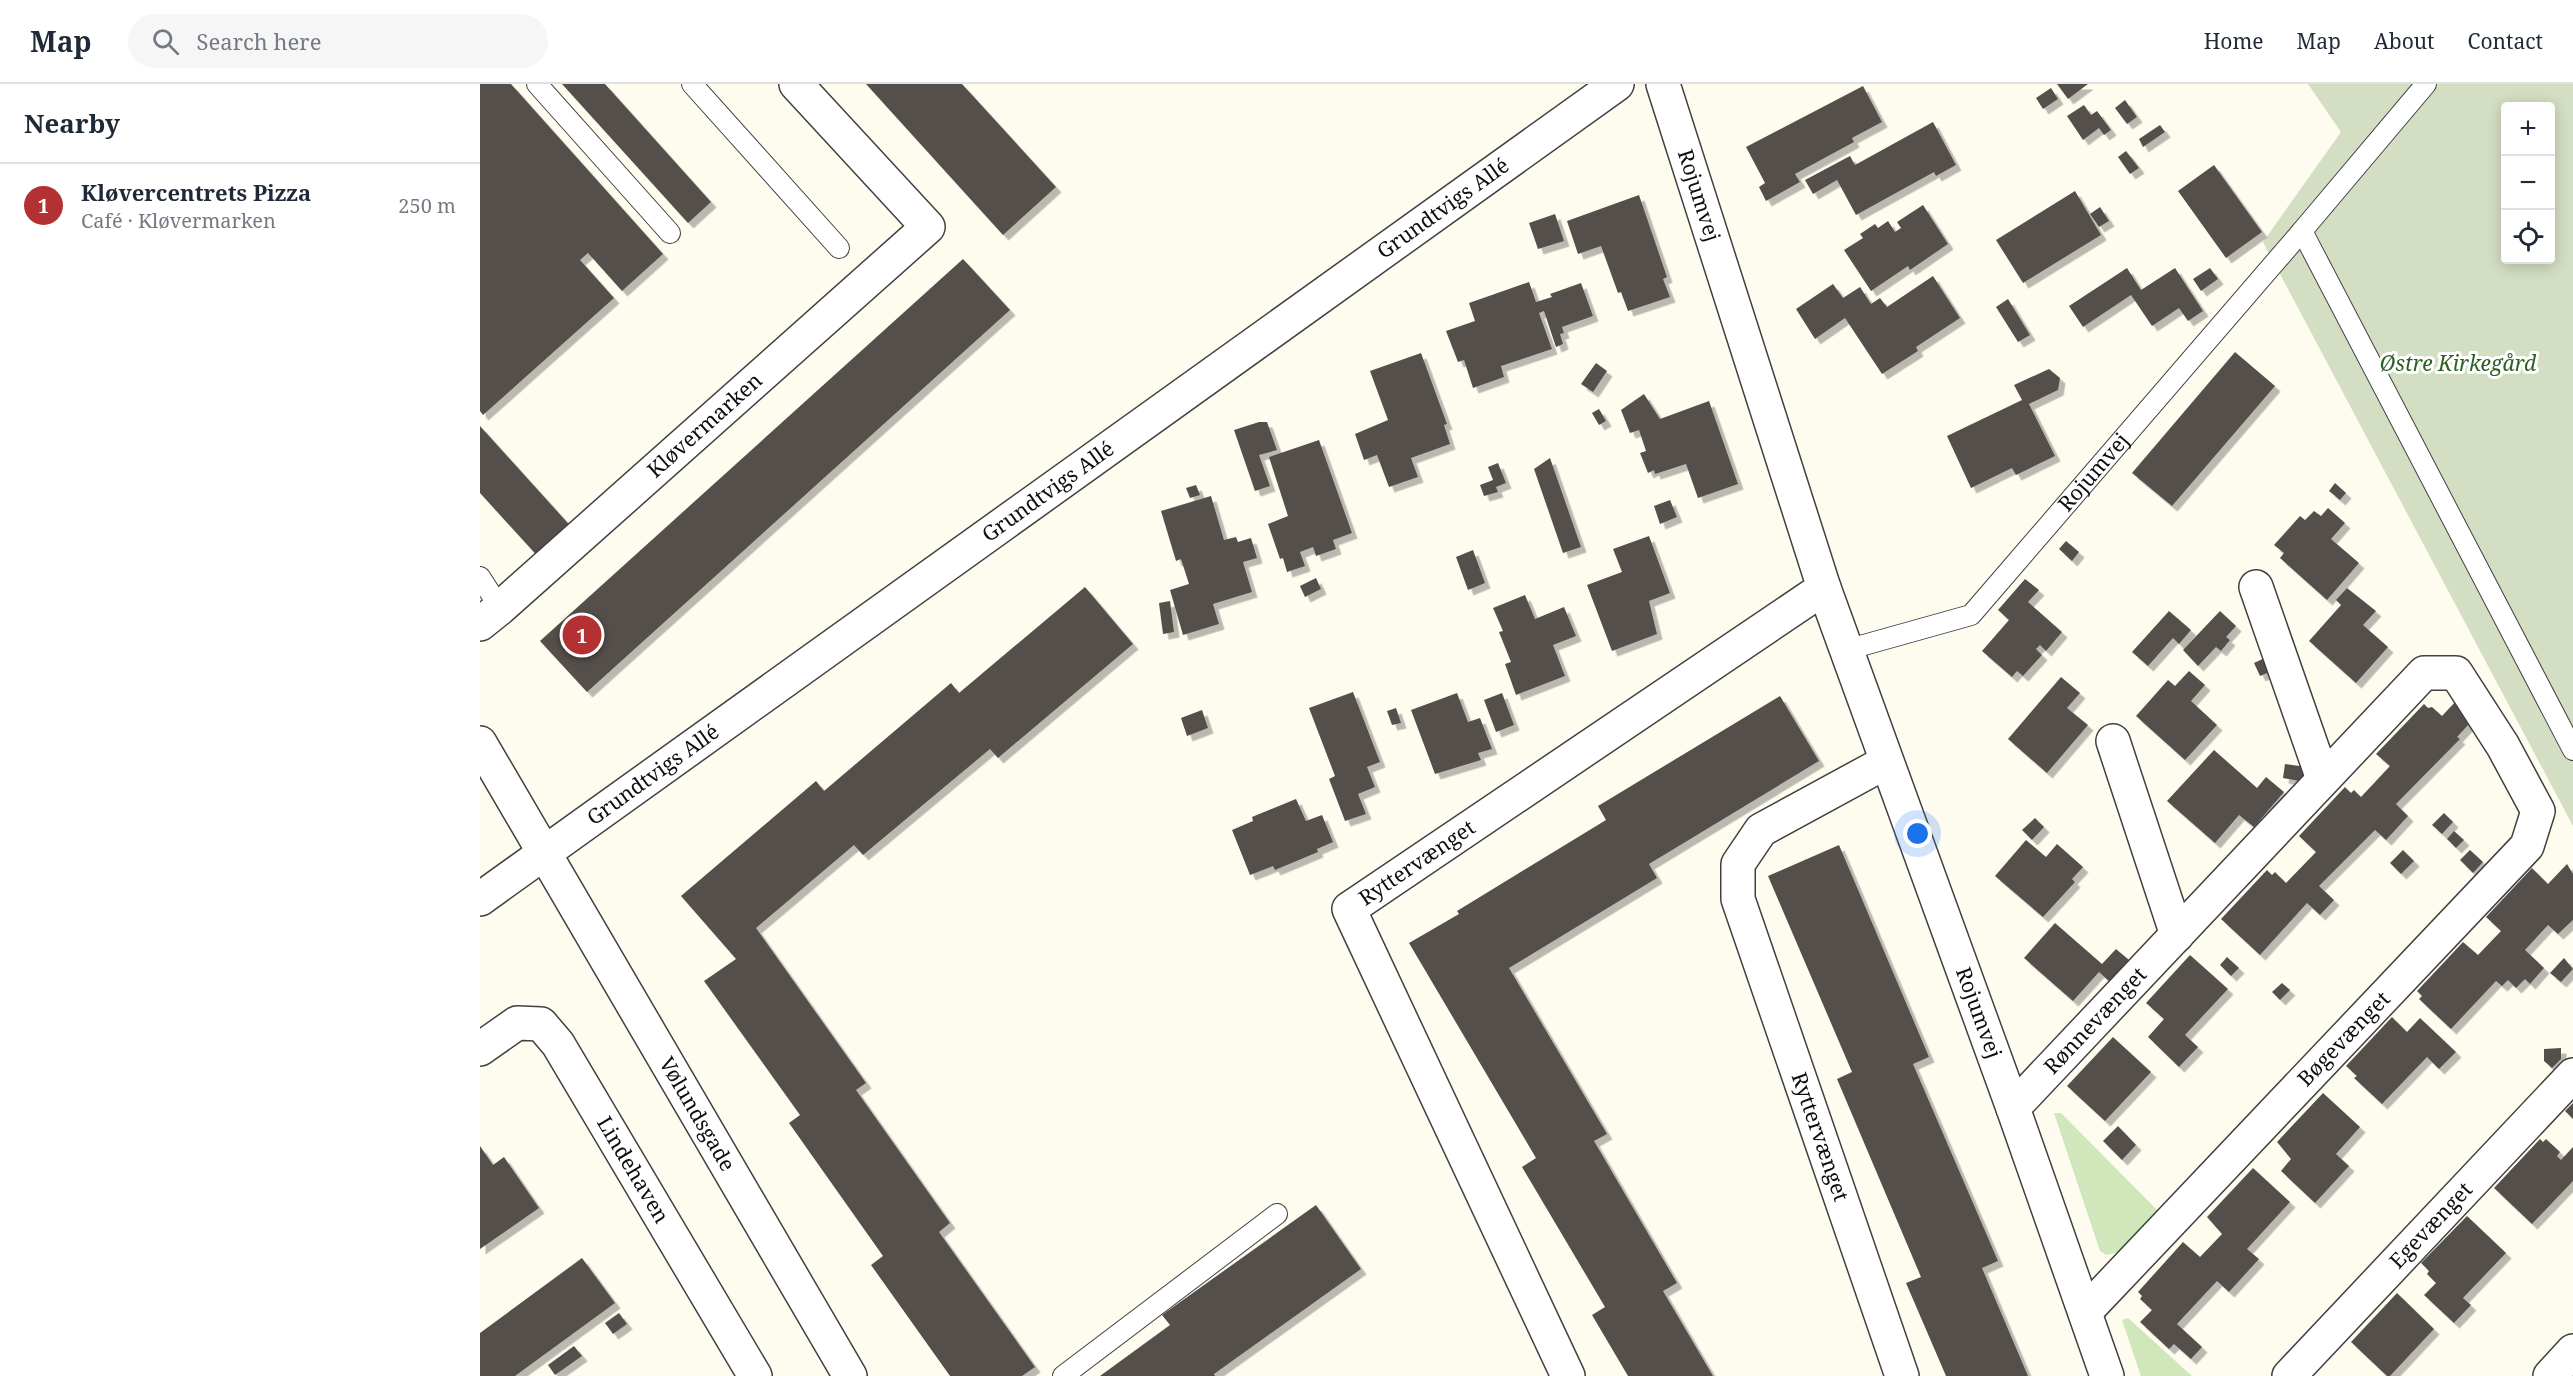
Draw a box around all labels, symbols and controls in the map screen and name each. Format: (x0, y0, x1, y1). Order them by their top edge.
search box (128, 14, 548, 68)
text: Map (30, 22, 92, 60)
icon: search (149, 25, 182, 58)
text: Search here (197, 26, 321, 56)
text: Home (2204, 27, 2264, 55)
text: Map (2297, 27, 2341, 55)
text: About (2374, 27, 2435, 55)
text: Contact (2468, 27, 2543, 55)
map controls (2501, 102, 2555, 264)
button: + (2501, 102, 2555, 156)
text: Nearby (24, 105, 120, 141)
street label: Rojumvej (1672, 146, 1727, 245)
street label: Grundtvigs Allé (1371, 151, 1514, 265)
button: − (2501, 156, 2555, 210)
text: Kløvercentrets Pizza (81, 177, 311, 207)
text: 1 (38, 192, 49, 219)
text: 250 m (398, 192, 456, 219)
text: Café · Kløvermarken (81, 207, 276, 234)
button: locate (2501, 210, 2555, 264)
park label: Østre Kirkegård (2380, 349, 2537, 377)
street label: Kløvermarken (641, 366, 768, 483)
street label: Rojumvej (2051, 427, 2135, 517)
street label: Grundtvigs Allé (976, 434, 1119, 548)
pin: 1 (562, 612, 602, 658)
street label: Grundtvigs Allé (581, 717, 724, 831)
street label: Ryttervænget (1353, 813, 1480, 911)
your location (1903, 819, 1932, 848)
street label: Rønnevænget (2037, 960, 2152, 1080)
street label: Rojumvej (1950, 963, 2009, 1062)
street label: Bøgevænget (2291, 985, 2396, 1092)
street label: Vølundsgade (653, 1051, 742, 1176)
street label: Ryttervænget (1786, 1068, 1856, 1205)
street label: Lindehaven (591, 1111, 676, 1228)
street label: Egevænget (2383, 1175, 2478, 1274)

